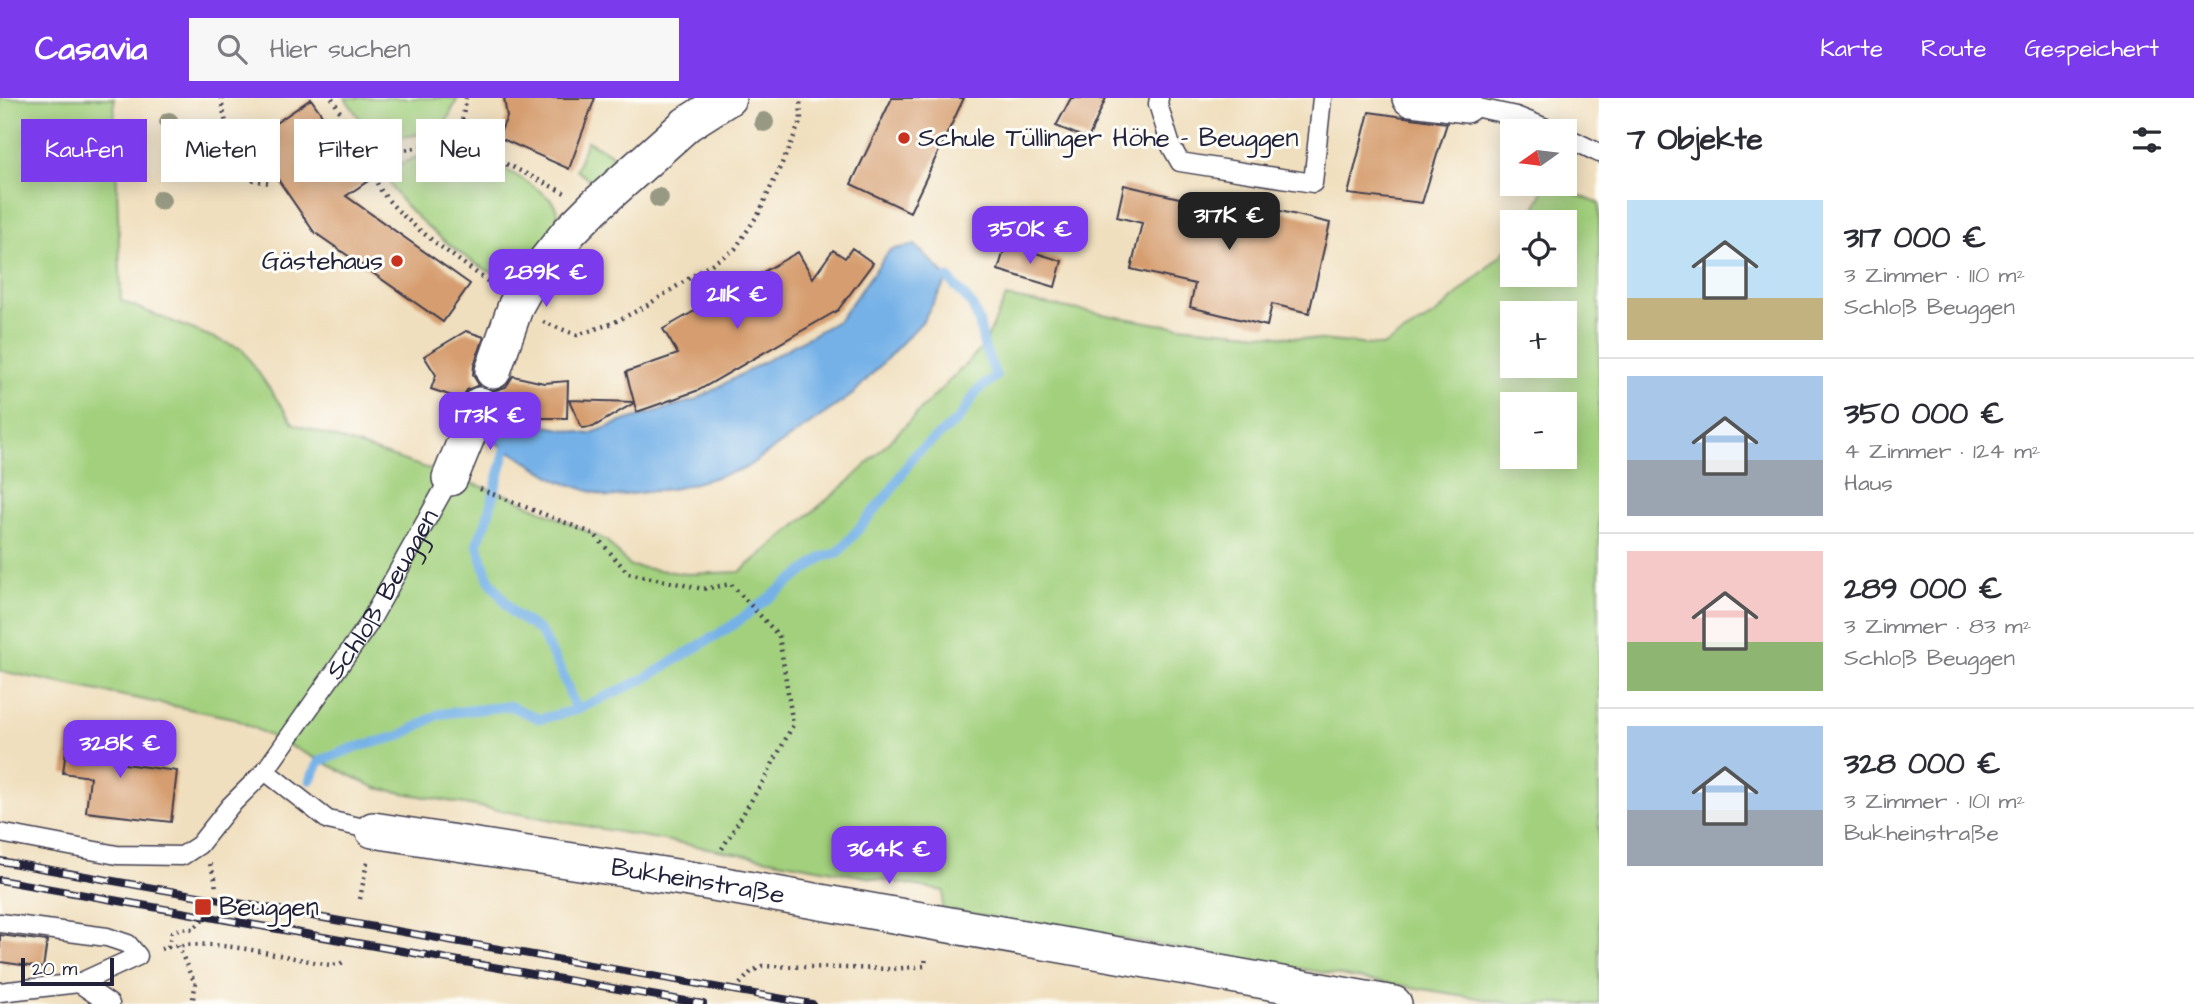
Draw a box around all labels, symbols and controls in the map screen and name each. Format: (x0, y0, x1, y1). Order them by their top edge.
search box (189, 18, 679, 81)
text: Casavia (35, 26, 147, 72)
icon: search (213, 30, 251, 68)
text: Hier suchen (269, 31, 411, 67)
text: Karte (1820, 32, 1883, 66)
text: Route (1921, 32, 1986, 66)
text: Gespeichert (2024, 32, 2159, 66)
chip: Kaufen (21, 119, 147, 182)
chip: Mieten (161, 119, 280, 182)
chip: Filter (294, 119, 402, 182)
chip: Neu (416, 119, 505, 182)
north arrow (1500, 119, 1577, 196)
map controls (1500, 119, 1577, 469)
text: 7 Objekte (1627, 119, 1763, 161)
place label: Schule Tüllinger Höhe - Beuggen (918, 120, 1298, 158)
icon: filters (2128, 121, 2166, 159)
marker: Schule Tüllinger Höhe - Beuggen (896, 130, 912, 146)
pin: 317K € (1172, 192, 1286, 252)
text: 317K € (1194, 199, 1264, 231)
pin: 350K € (973, 206, 1087, 266)
button: locate (1500, 210, 1577, 287)
text: 350K € (988, 213, 1072, 245)
text: 317 000 € (1844, 217, 1986, 259)
icon: home (1683, 228, 1767, 312)
place label: Gästehaus (262, 243, 383, 279)
pin: 289K € (489, 250, 603, 309)
marker: Gästehaus (389, 253, 405, 269)
text: 289K € (505, 256, 587, 288)
text: 3 Zimmer · 110 m² (1844, 259, 2025, 291)
pin: 211K € (680, 272, 794, 331)
text: 211K € (707, 278, 767, 310)
text: Schloß Beuggen (1844, 291, 2015, 323)
button: + (1500, 301, 1577, 378)
pin: 173K € (433, 392, 547, 452)
button: − (1500, 392, 1577, 469)
text: 350 000 € (1844, 393, 2004, 435)
text: 173K € (455, 399, 525, 431)
icon: home (1683, 404, 1767, 488)
text: 4 Zimmer · 124 m² (1844, 435, 2040, 467)
text: Haus (1844, 467, 1893, 499)
street label: Schloß Beuggen (317, 502, 447, 687)
text: 289 000 € (1844, 568, 2002, 610)
icon: home (1683, 579, 1767, 663)
text: 3 Zimmer · 83 m² (1844, 610, 2031, 642)
text: Schloß Beuggen (1844, 642, 2015, 674)
pin: 328K € (63, 720, 177, 780)
text: 328K € (79, 727, 161, 759)
text: 328 000 € (1844, 743, 2001, 785)
icon: home (1683, 754, 1767, 838)
text: 3 Zimmer · 101 m² (1844, 785, 2025, 817)
text: Bukheinstraße (1844, 817, 1999, 849)
pin: 364K € (832, 826, 946, 886)
text: 364K € (847, 833, 931, 865)
street label: Bukheinstraße (609, 849, 788, 913)
place label: Beuggen (219, 889, 319, 927)
marker: Beuggen (193, 897, 213, 917)
scale bar (21, 955, 114, 987)
text: 20 m (32, 956, 77, 983)

